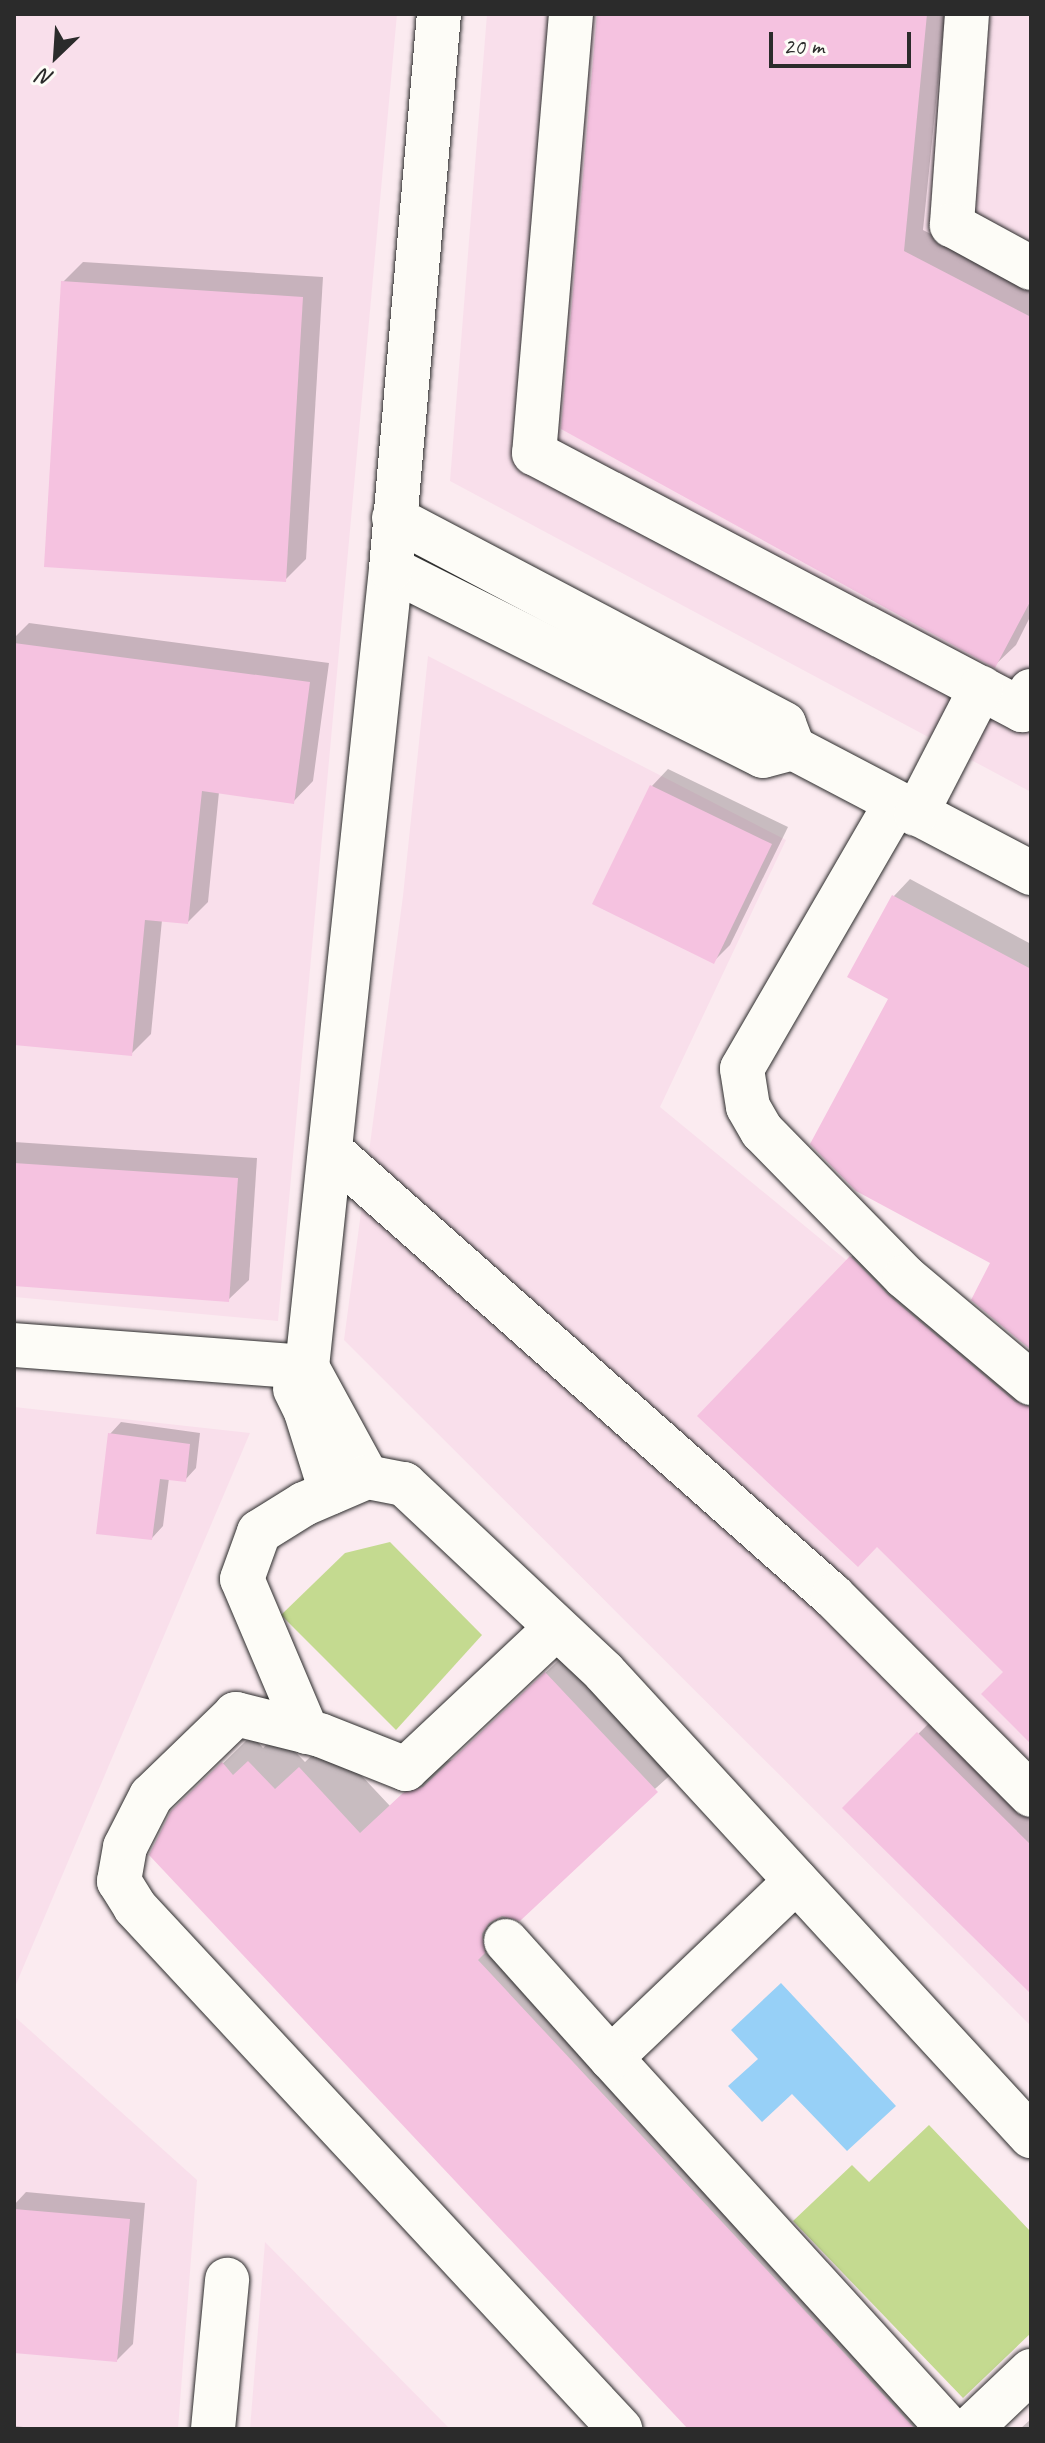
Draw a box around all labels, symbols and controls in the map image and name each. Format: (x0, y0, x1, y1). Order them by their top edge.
north arrow (16, 16, 96, 96)
scale bar (773, 16, 915, 66)
text: 20 m (783, 31, 824, 61)
text: N (34, 62, 58, 93)

